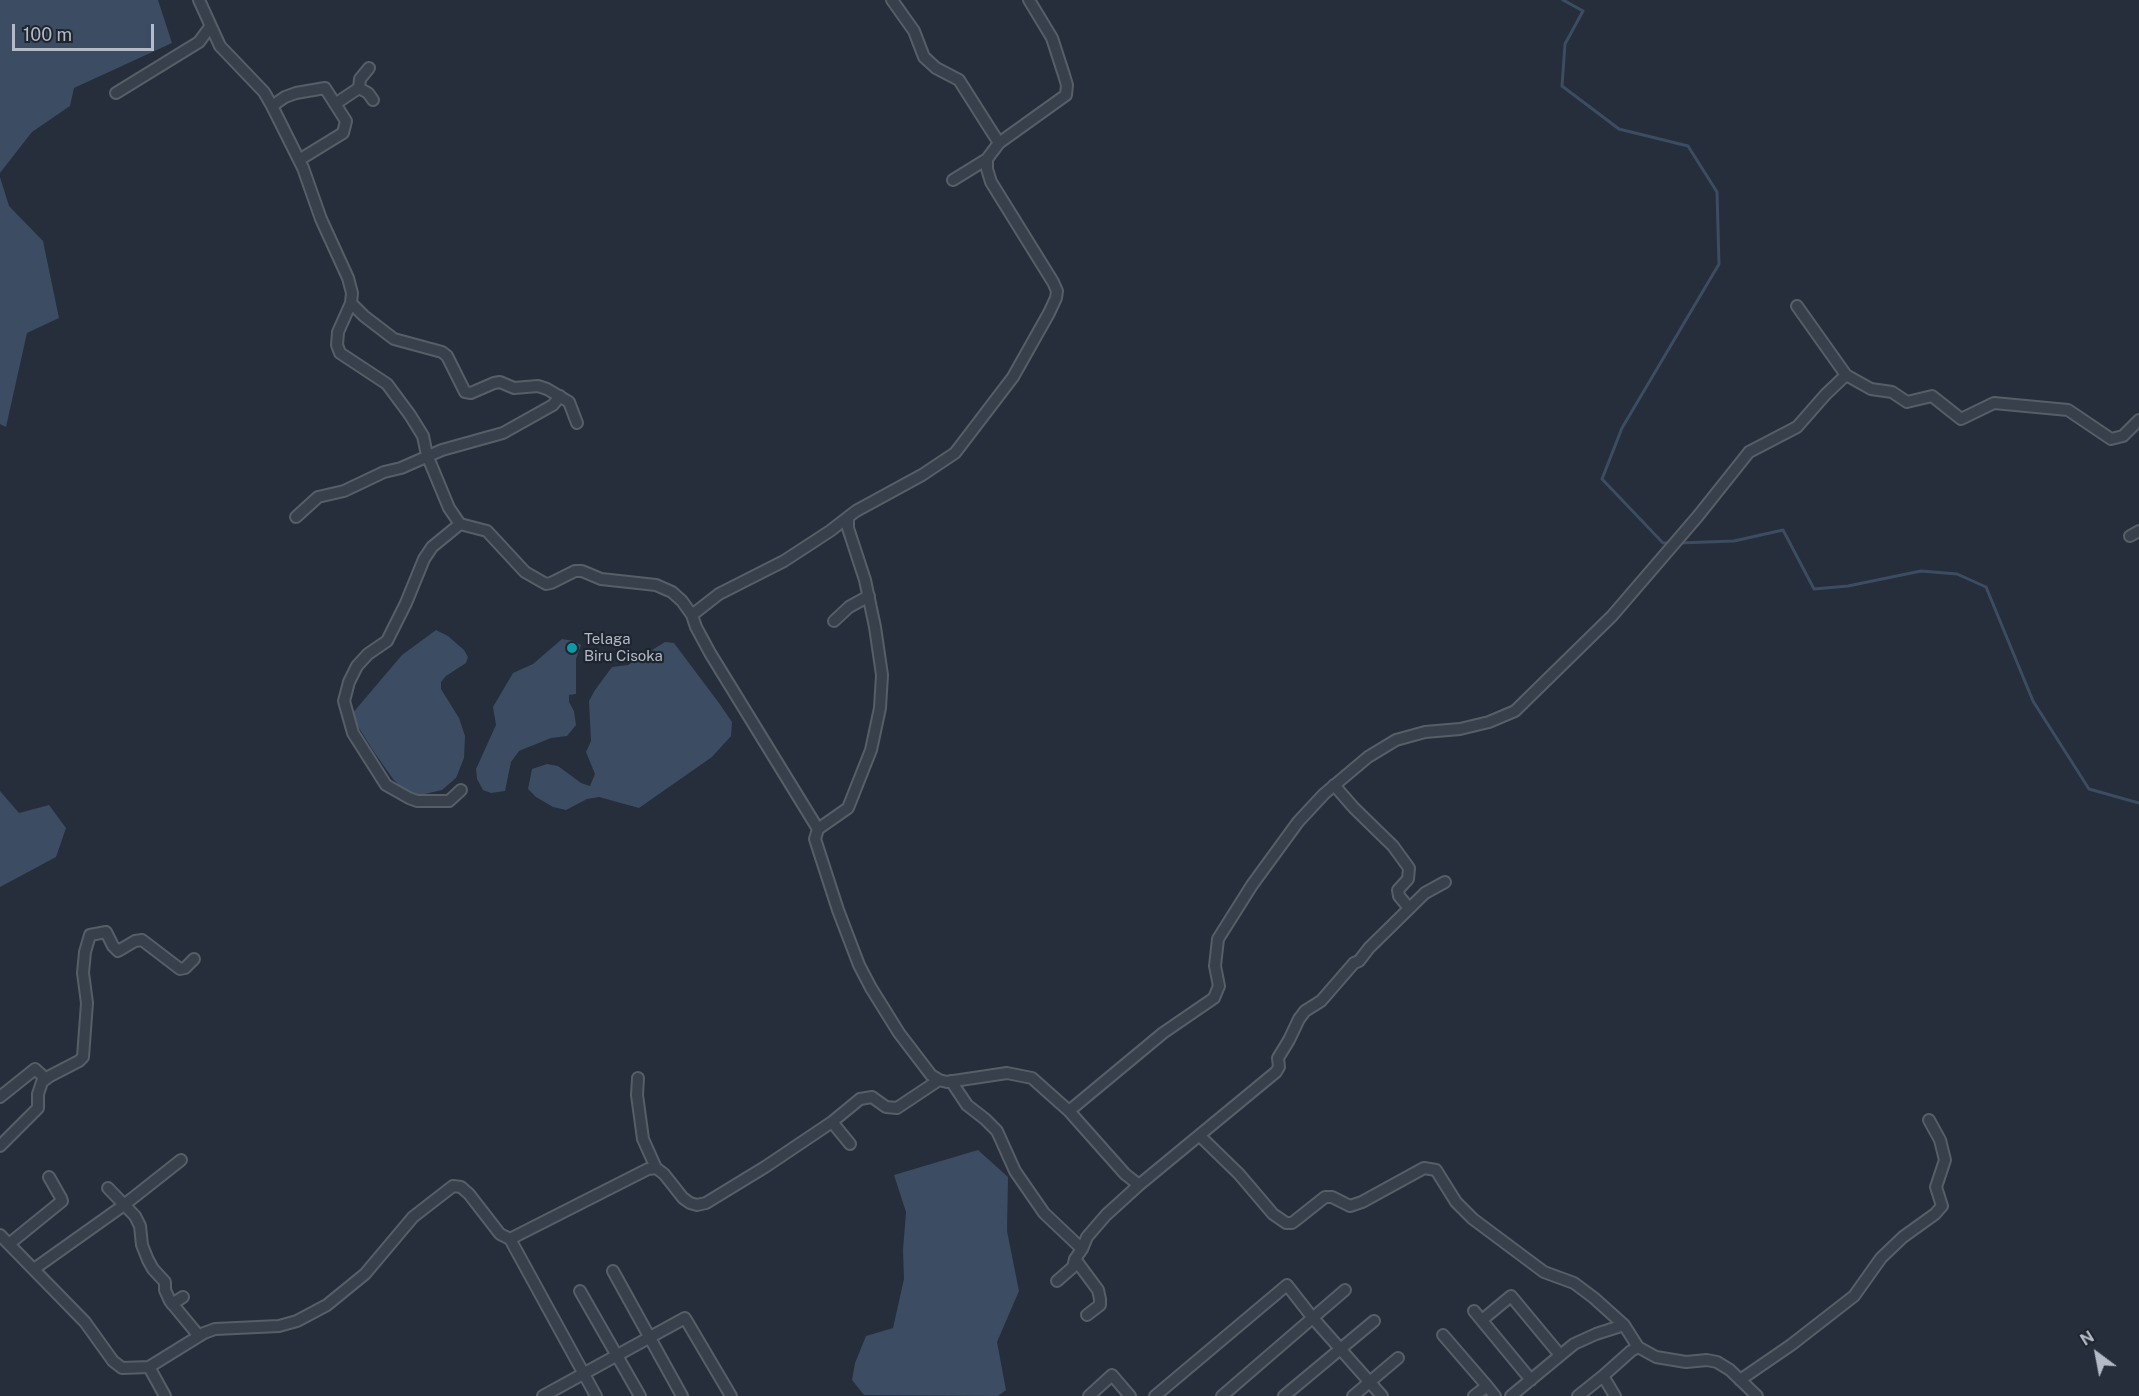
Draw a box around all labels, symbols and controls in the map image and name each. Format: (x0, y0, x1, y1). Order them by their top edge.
scale bar (15, 12, 158, 50)
text: 100 m (23, 24, 72, 45)
place label: Telaga Biru Cisoka (584, 630, 663, 665)
marker: Telaga Biru Cisoka (565, 641, 579, 655)
north arrow (2067, 1324, 2127, 1384)
text: N (2077, 1327, 2098, 1350)

